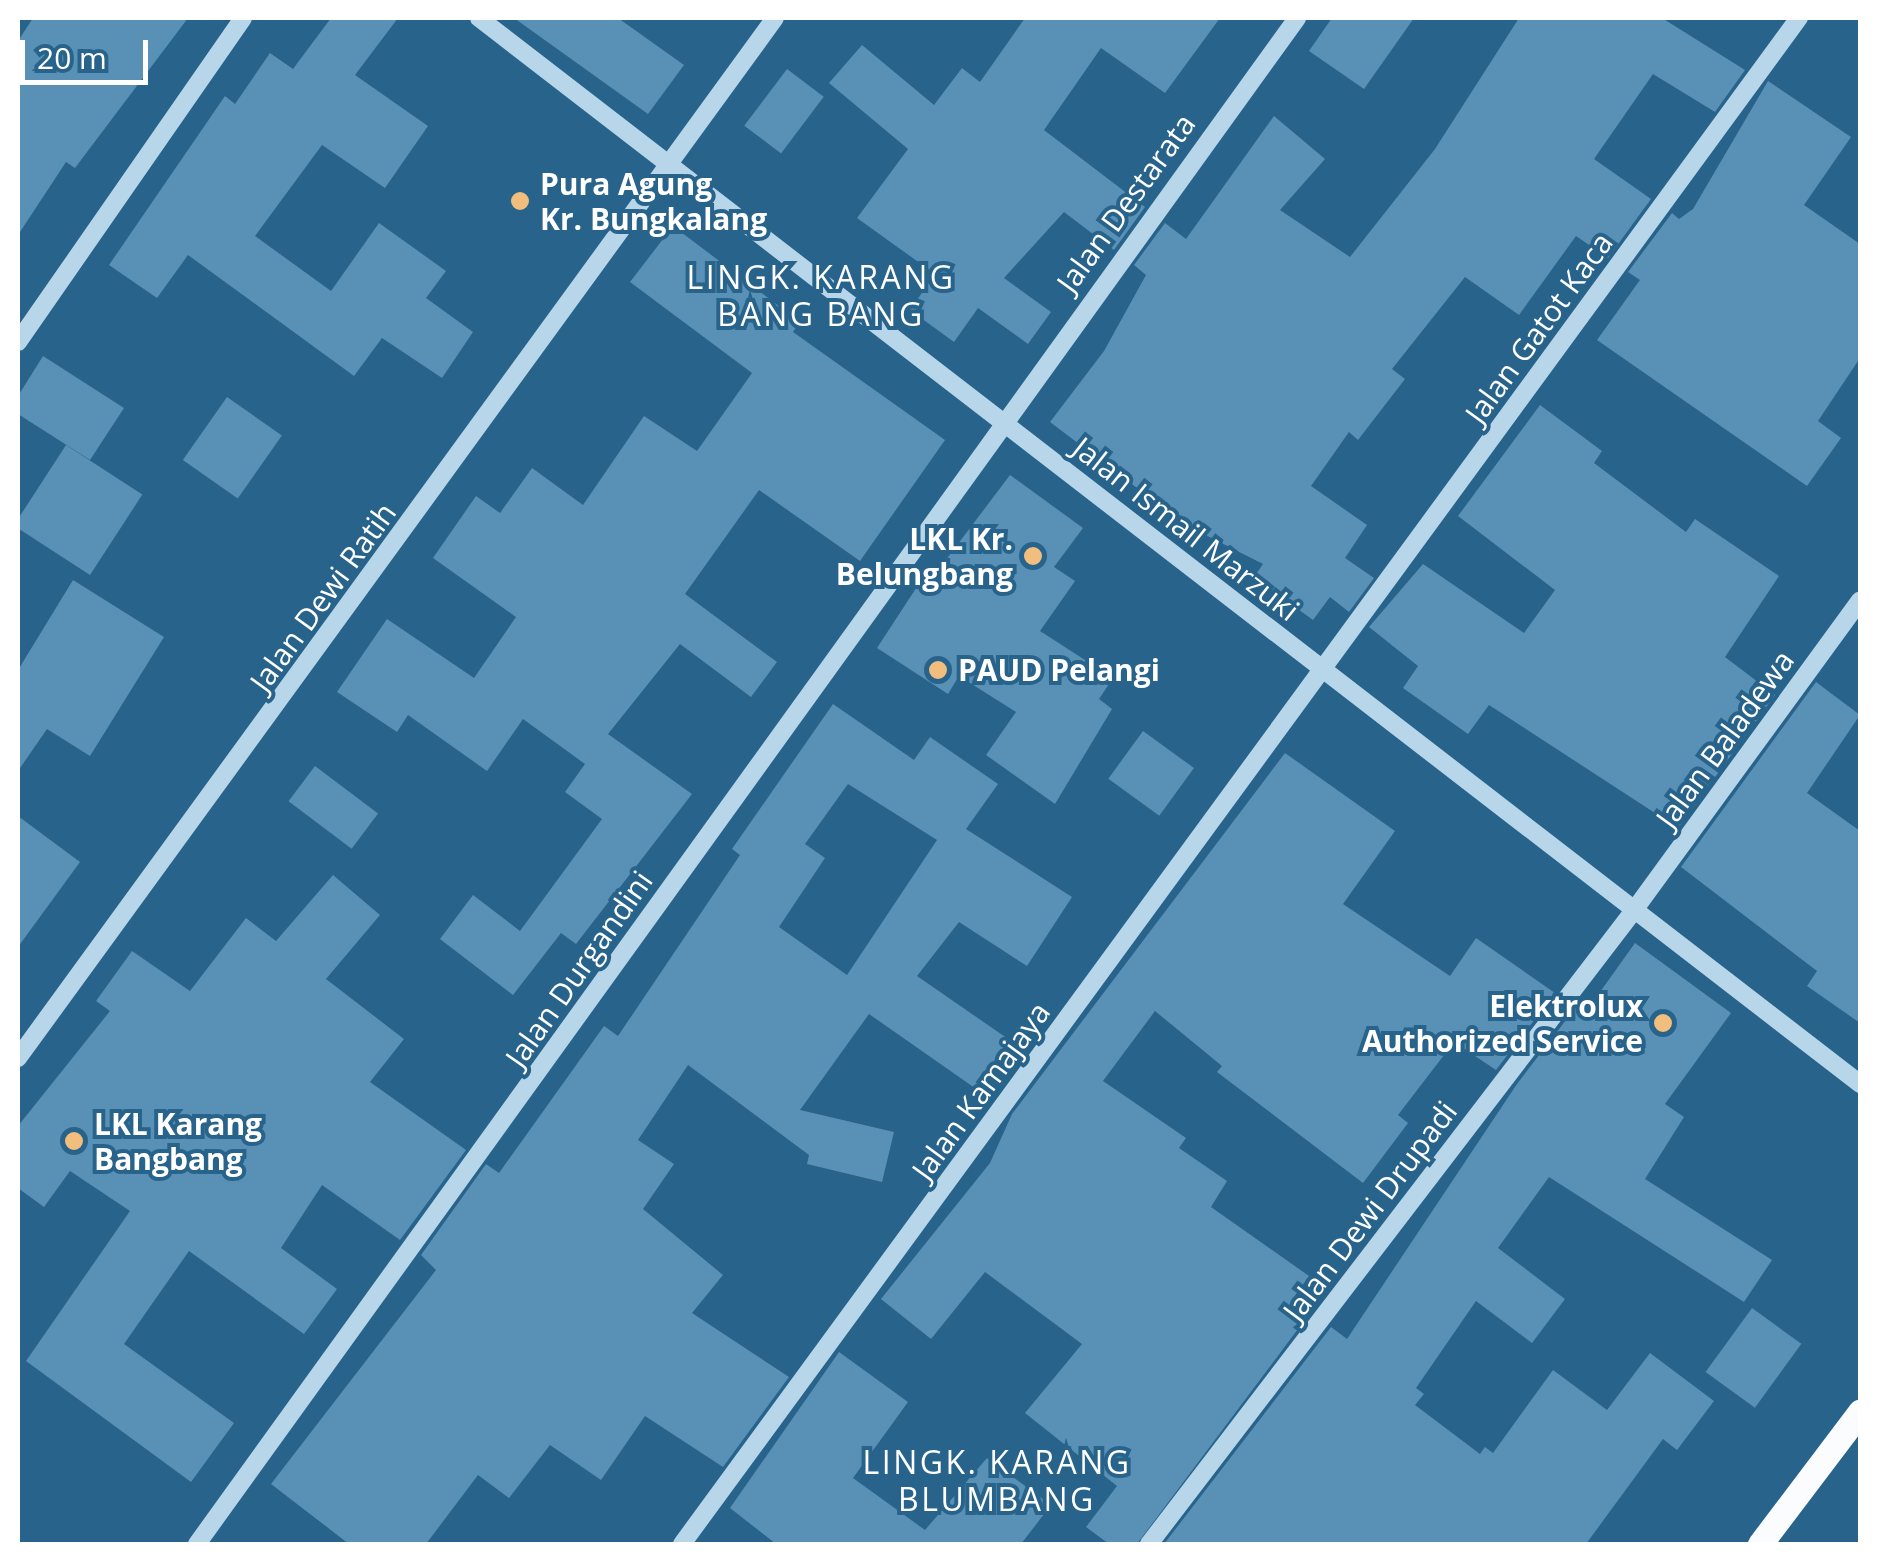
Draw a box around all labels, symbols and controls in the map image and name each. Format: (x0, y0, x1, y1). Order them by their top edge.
scale bar (25, 20, 152, 82)
text: 20 m (37, 37, 107, 78)
street label: Jalan Destarata (1049, 107, 1203, 299)
place label: Pura Agung Kr. Bungkalang (540, 166, 767, 236)
marker: Pura Agung Kr. Bungkalang (509, 190, 531, 212)
street label: Jalan Gatot Kaca (1458, 226, 1620, 430)
district label: LINGK. KARANG BANG BANG (687, 259, 955, 334)
street label: Jalan Ismail Marzuki (1066, 430, 1306, 628)
street label: Jalan Dewi Ratih (243, 496, 403, 698)
place label: LKL Kr. Belungbang (836, 521, 1013, 592)
marker: LKL Kr. Belungbang (1022, 545, 1044, 567)
street label: Jalan Baladewa (1649, 643, 1801, 835)
place label: PAUD Pelangi (958, 652, 1160, 688)
marker: PAUD Pelangi (927, 659, 949, 681)
street label: Jalan Durgandini (498, 864, 660, 1074)
place label: Elektrolux Authorized Service (1362, 988, 1643, 1058)
street label: Jalan Kamajaya (905, 995, 1057, 1187)
marker: Elektrolux Authorized Service (1652, 1012, 1674, 1034)
street label: Jalan Dewi Drupadi (1276, 1094, 1464, 1328)
place label: LKL Karang Bangbang (94, 1106, 262, 1176)
marker: LKL Karang Bangbang (63, 1130, 85, 1152)
district label: LINGK. KARANG BLUMBANG (863, 1444, 1131, 1519)

